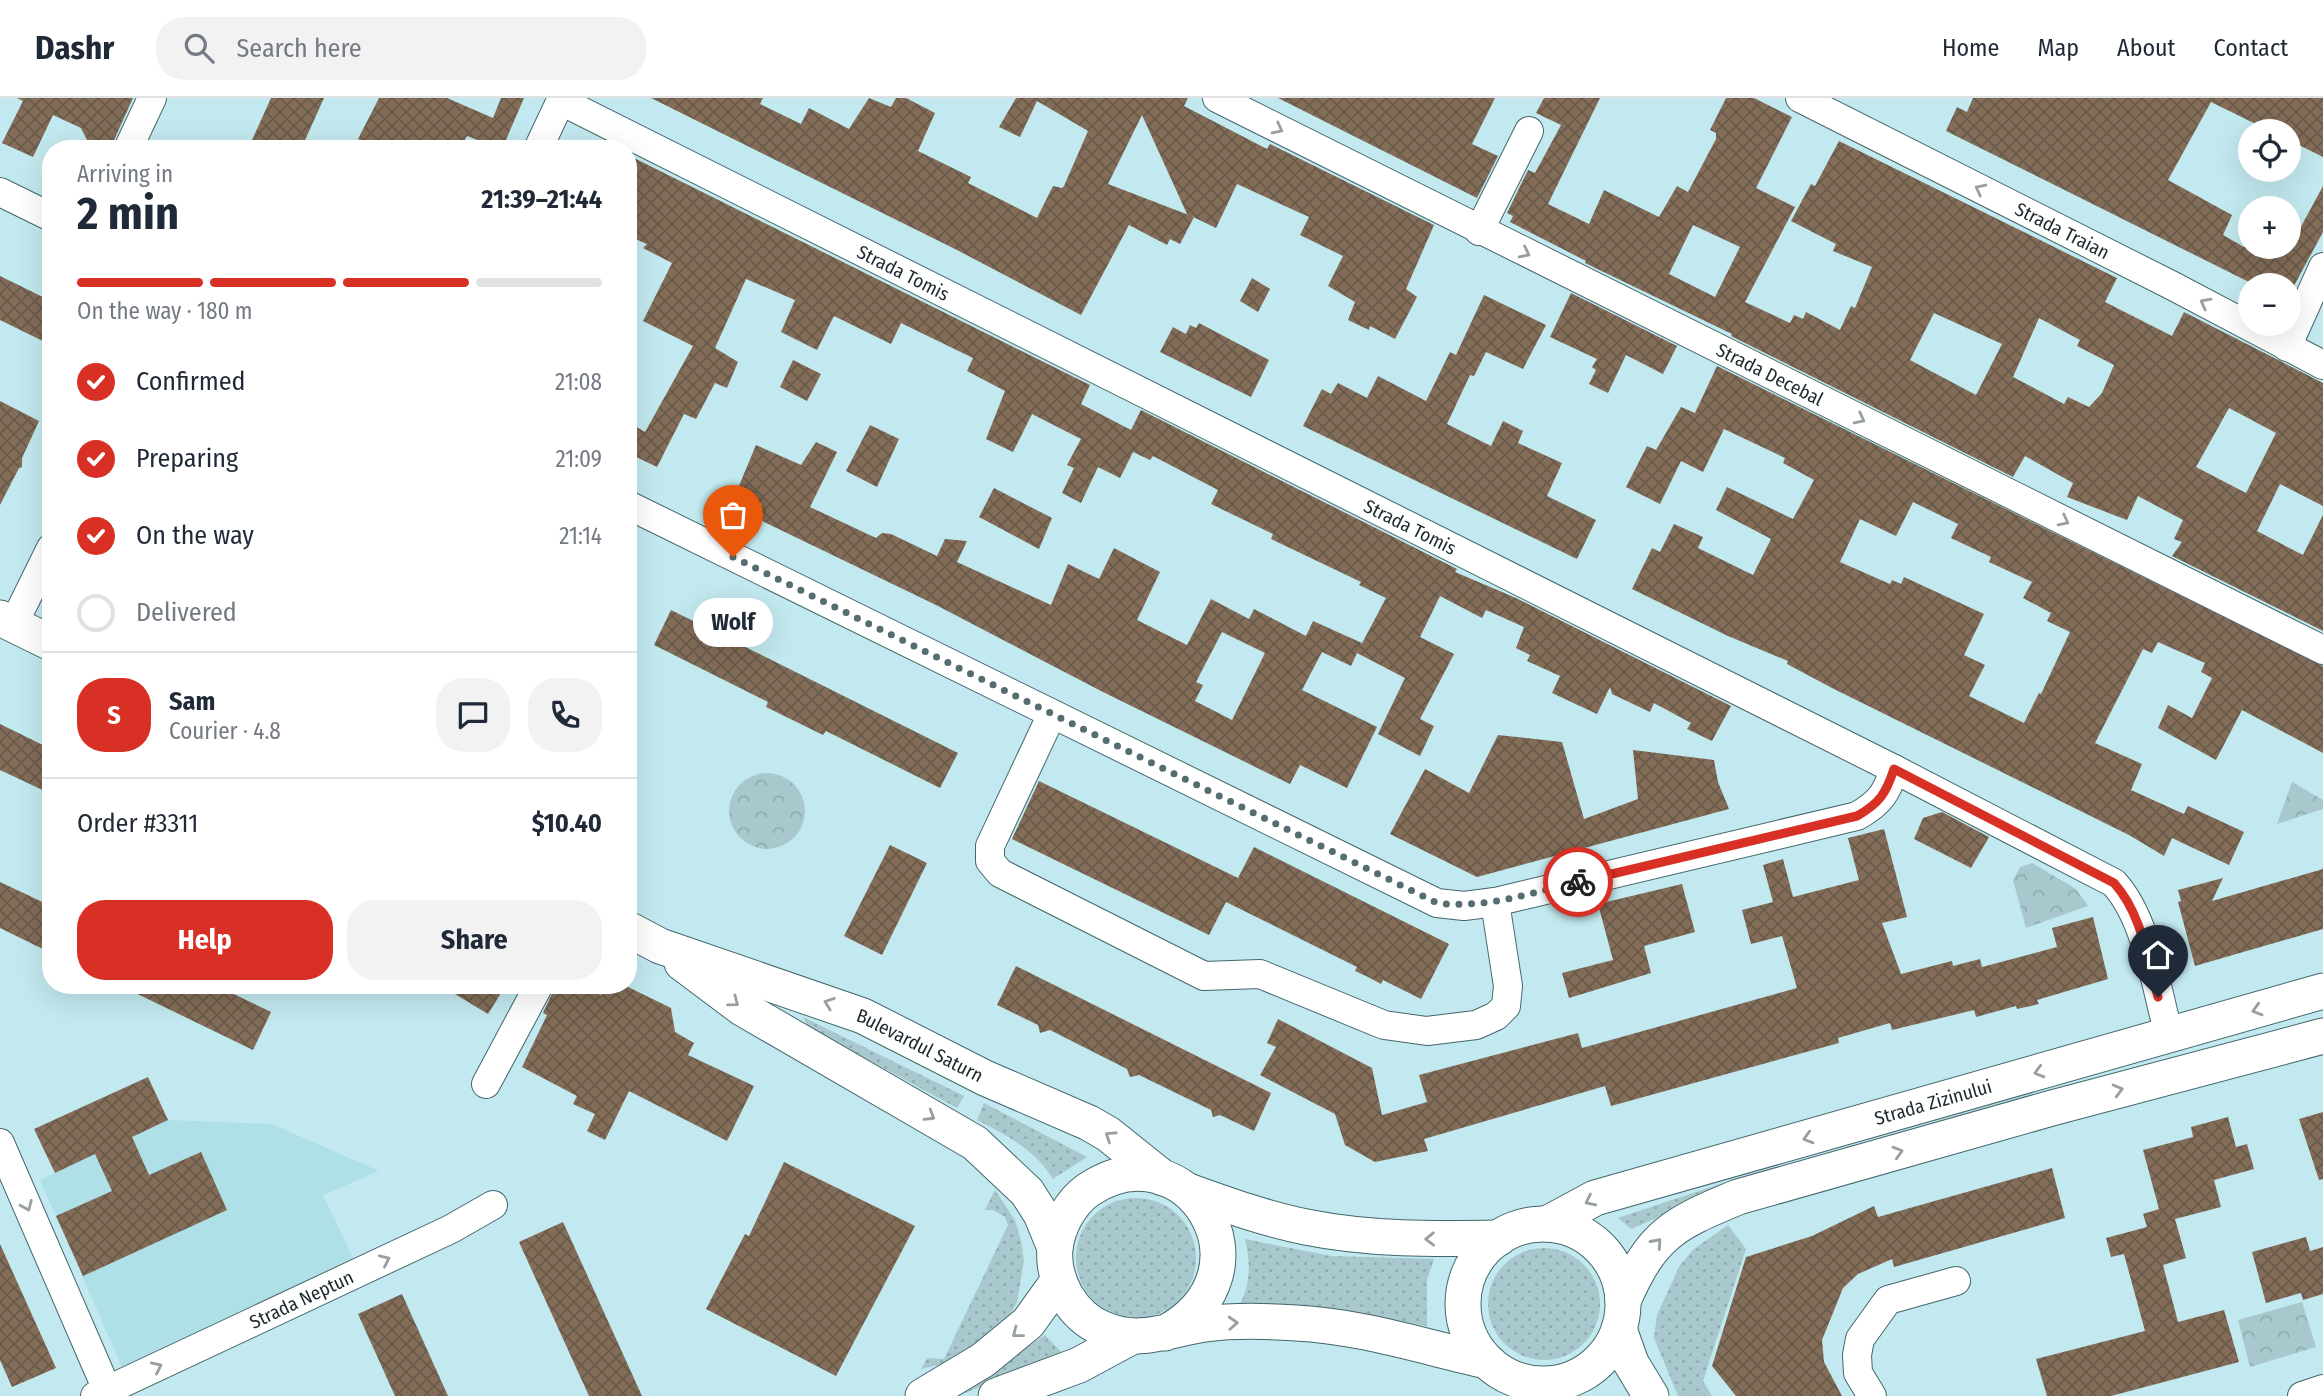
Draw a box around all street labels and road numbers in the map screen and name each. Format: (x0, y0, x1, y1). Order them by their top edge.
street label: Strada Traian (2012, 197, 2114, 264)
street label: Strada Tomis (853, 240, 953, 305)
street label: Strada Decebal (1713, 338, 1827, 410)
street label: Strada Tomis (1360, 494, 1460, 559)
street label: Bulevardul Saturn (854, 1003, 987, 1087)
street label: Strada Zizinului (1872, 1074, 1994, 1129)
street label: Strada Neptun (246, 1265, 357, 1333)

